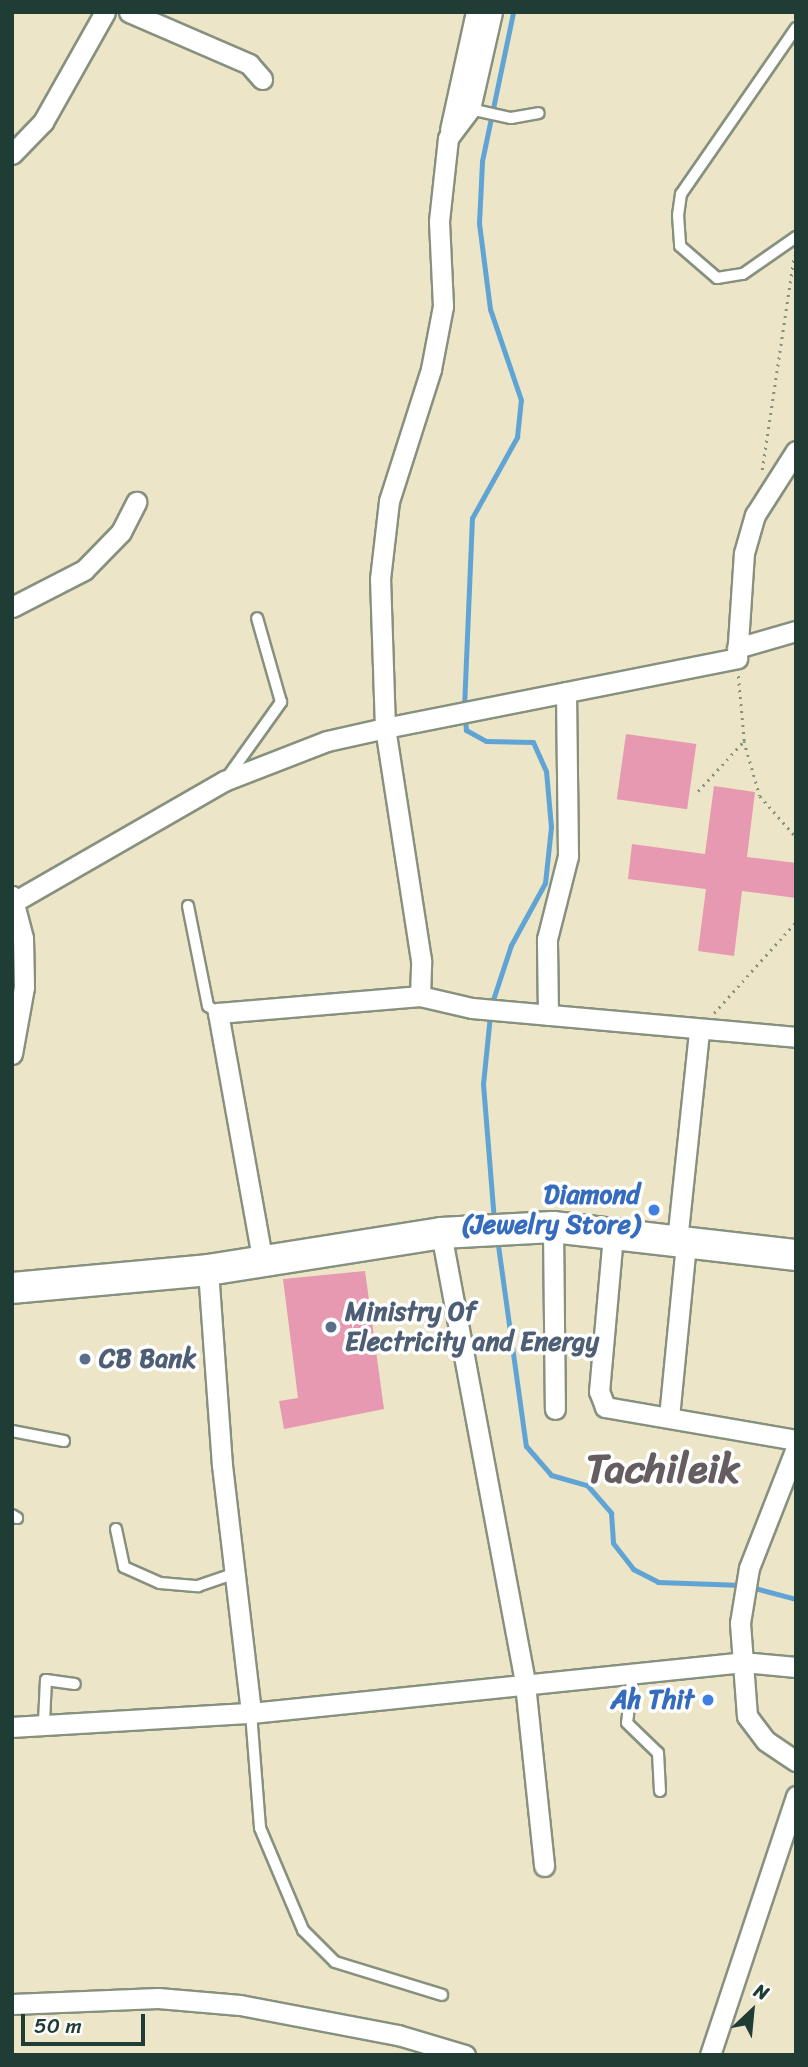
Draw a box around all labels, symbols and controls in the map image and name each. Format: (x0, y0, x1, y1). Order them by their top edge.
place label: Diamond (Jewelry Store) (461, 1179, 640, 1240)
marker: Diamond (Jewelry Store) (646, 1202, 662, 1218)
place label: Ministry Of Electricity and Energy (345, 1296, 599, 1358)
marker: Ministry Of Electricity and Energy (323, 1319, 339, 1335)
place label: CB Bank (99, 1343, 196, 1375)
marker: CB Bank (77, 1351, 93, 1367)
district label: Tachileik (586, 1445, 740, 1493)
place label: Ah Thit (610, 1684, 694, 1716)
marker: Ah Thit (700, 1692, 716, 1708)
text: N (748, 1974, 775, 2009)
north arrow (717, 1976, 787, 2046)
scale bar (24, 2000, 149, 2044)
text: 50 m (34, 2007, 82, 2045)

